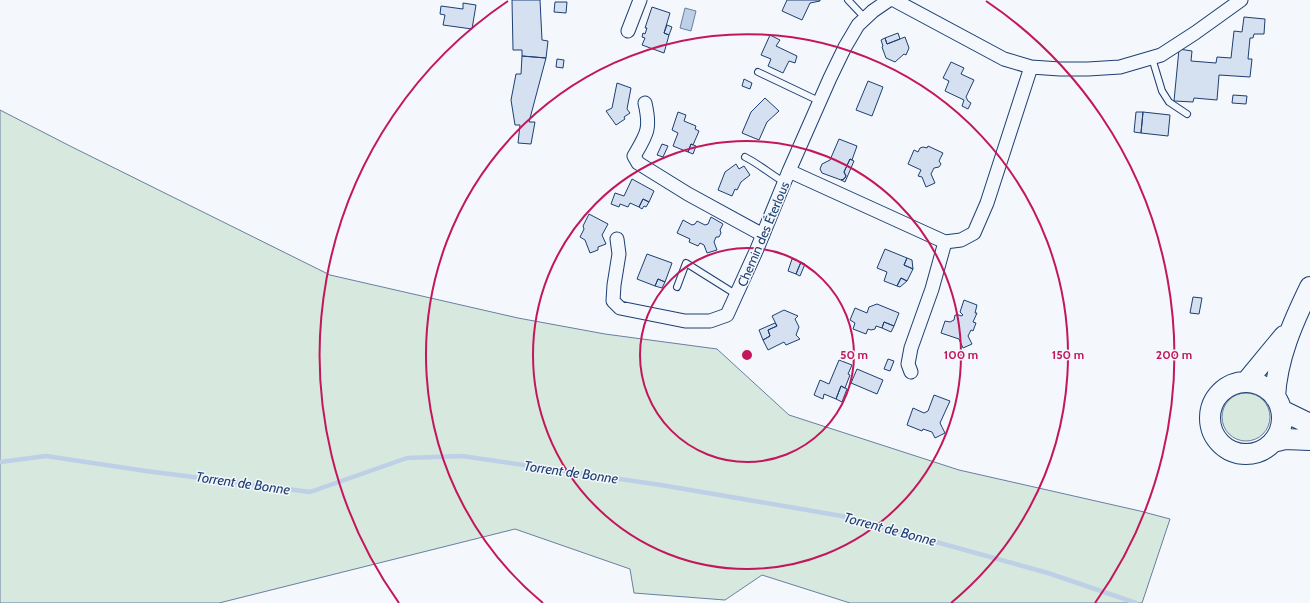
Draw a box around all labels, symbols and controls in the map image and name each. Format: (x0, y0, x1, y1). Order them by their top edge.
street label: Chemin des Éterlous (733, 178, 793, 289)
text: 50 m (840, 347, 868, 362)
text: 100 m (944, 347, 978, 362)
text: 150 m (1052, 347, 1084, 362)
text: 200 m (1156, 347, 1192, 362)
centre of rings (740, 348, 754, 362)
water label: Torrent de Bonne (523, 456, 620, 488)
water label: Torrent de Bonne (195, 467, 292, 499)
water label: Torrent de Bonne (842, 508, 939, 550)

